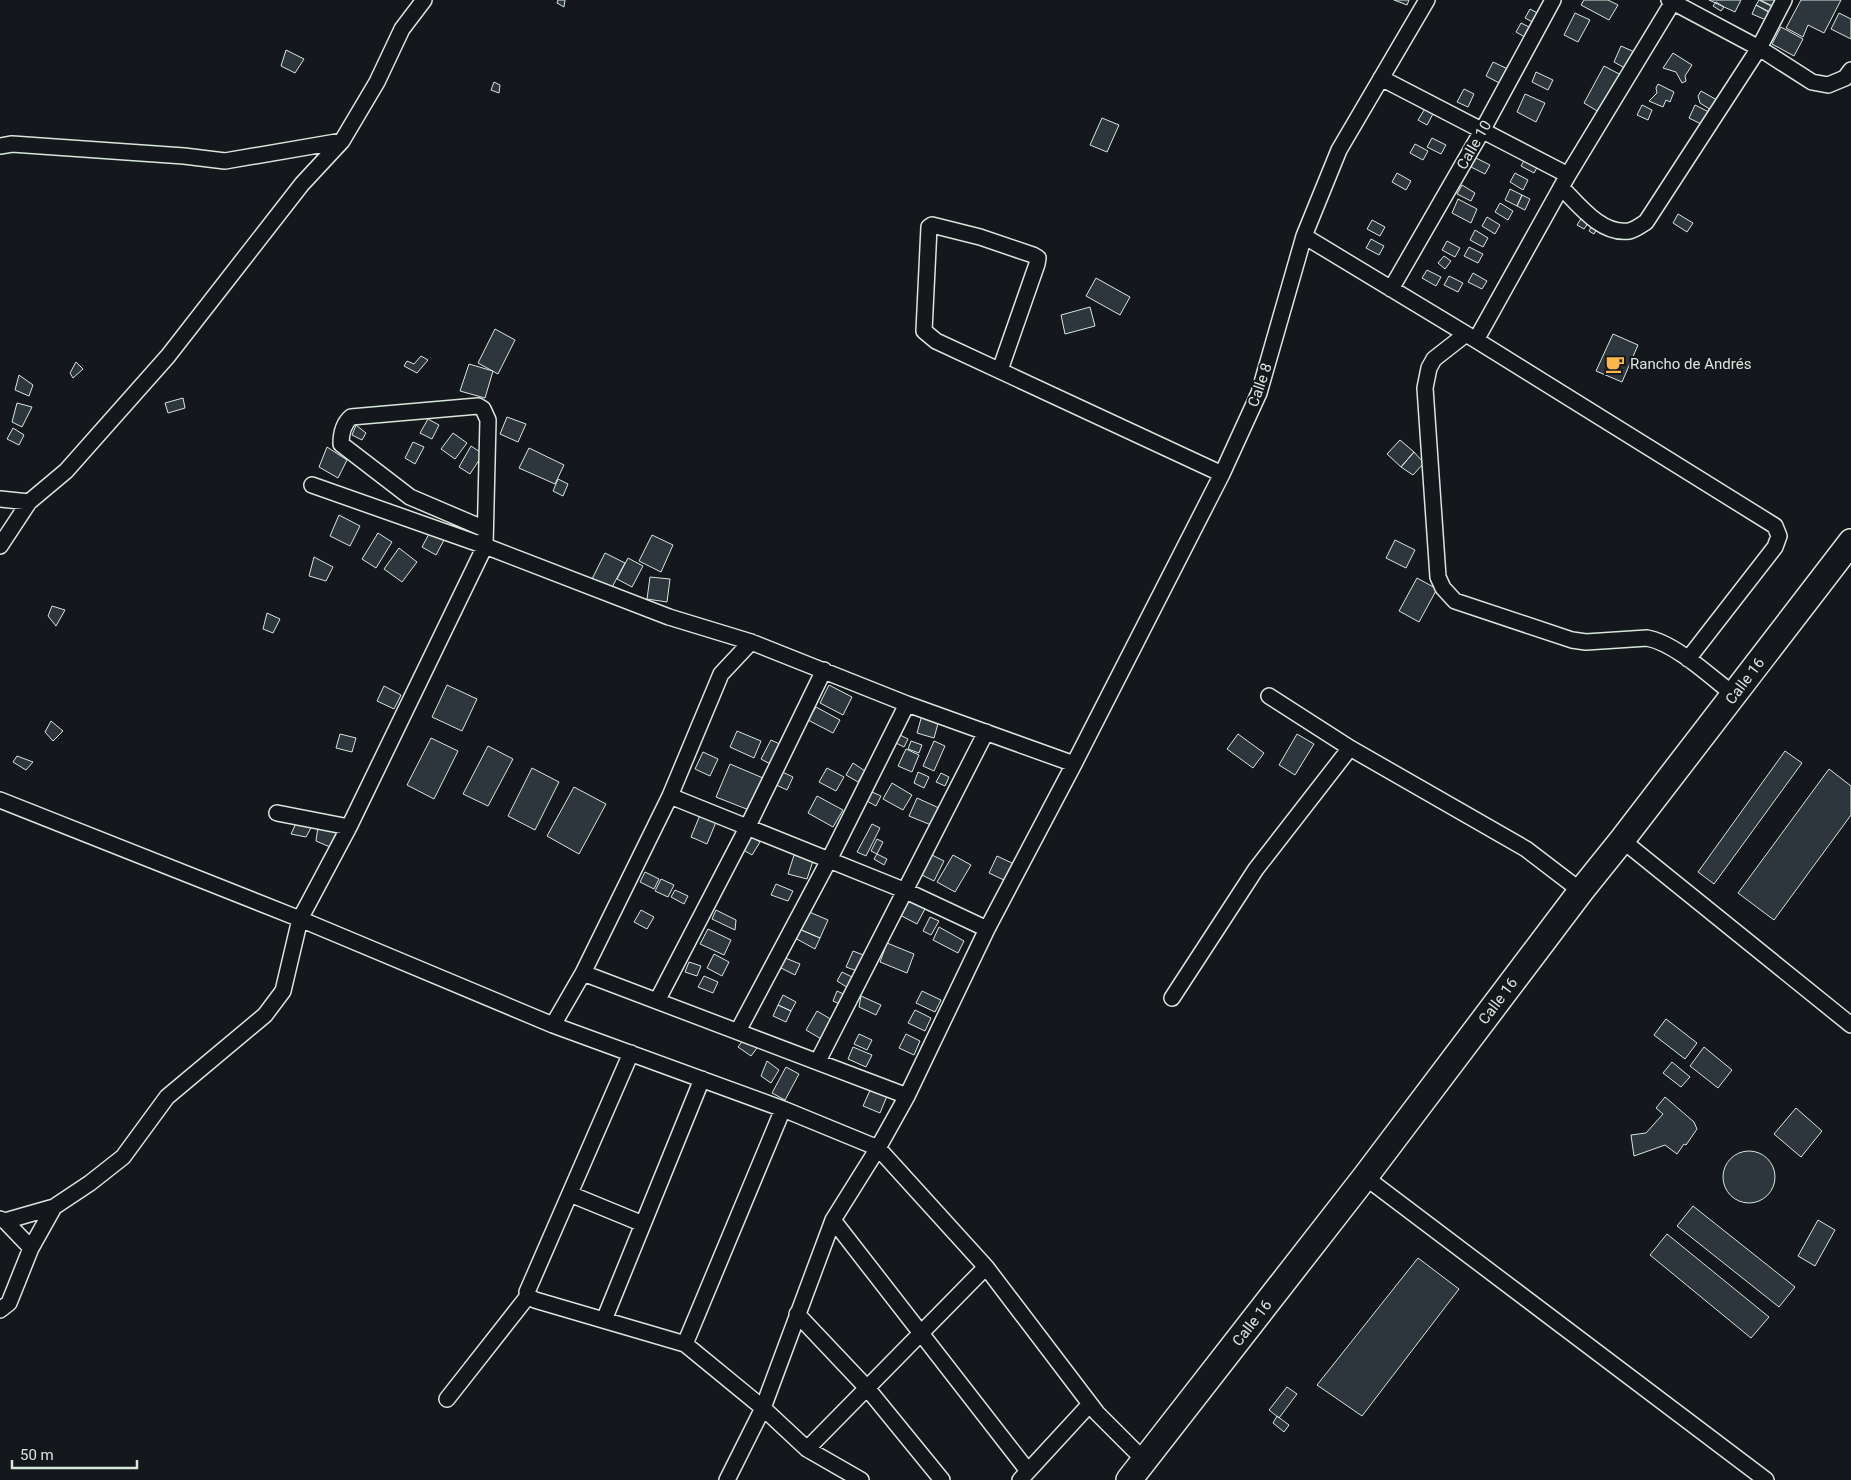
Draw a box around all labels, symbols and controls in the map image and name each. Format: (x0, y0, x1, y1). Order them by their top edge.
street label: Calle 10 (1453, 117, 1495, 173)
cafe icon: Rancho de Andrés (1604, 353, 1626, 375)
place label: Rancho de Andrés (1630, 355, 1751, 373)
street label: Calle 8 (1244, 361, 1276, 409)
street label: Calle 16 (1722, 654, 1768, 708)
street label: Calle 16 (1475, 974, 1521, 1028)
street label: Calle 16 (1228, 1296, 1276, 1350)
scale bar (12, 1438, 138, 1470)
text: 50 m (20, 1446, 54, 1464)

